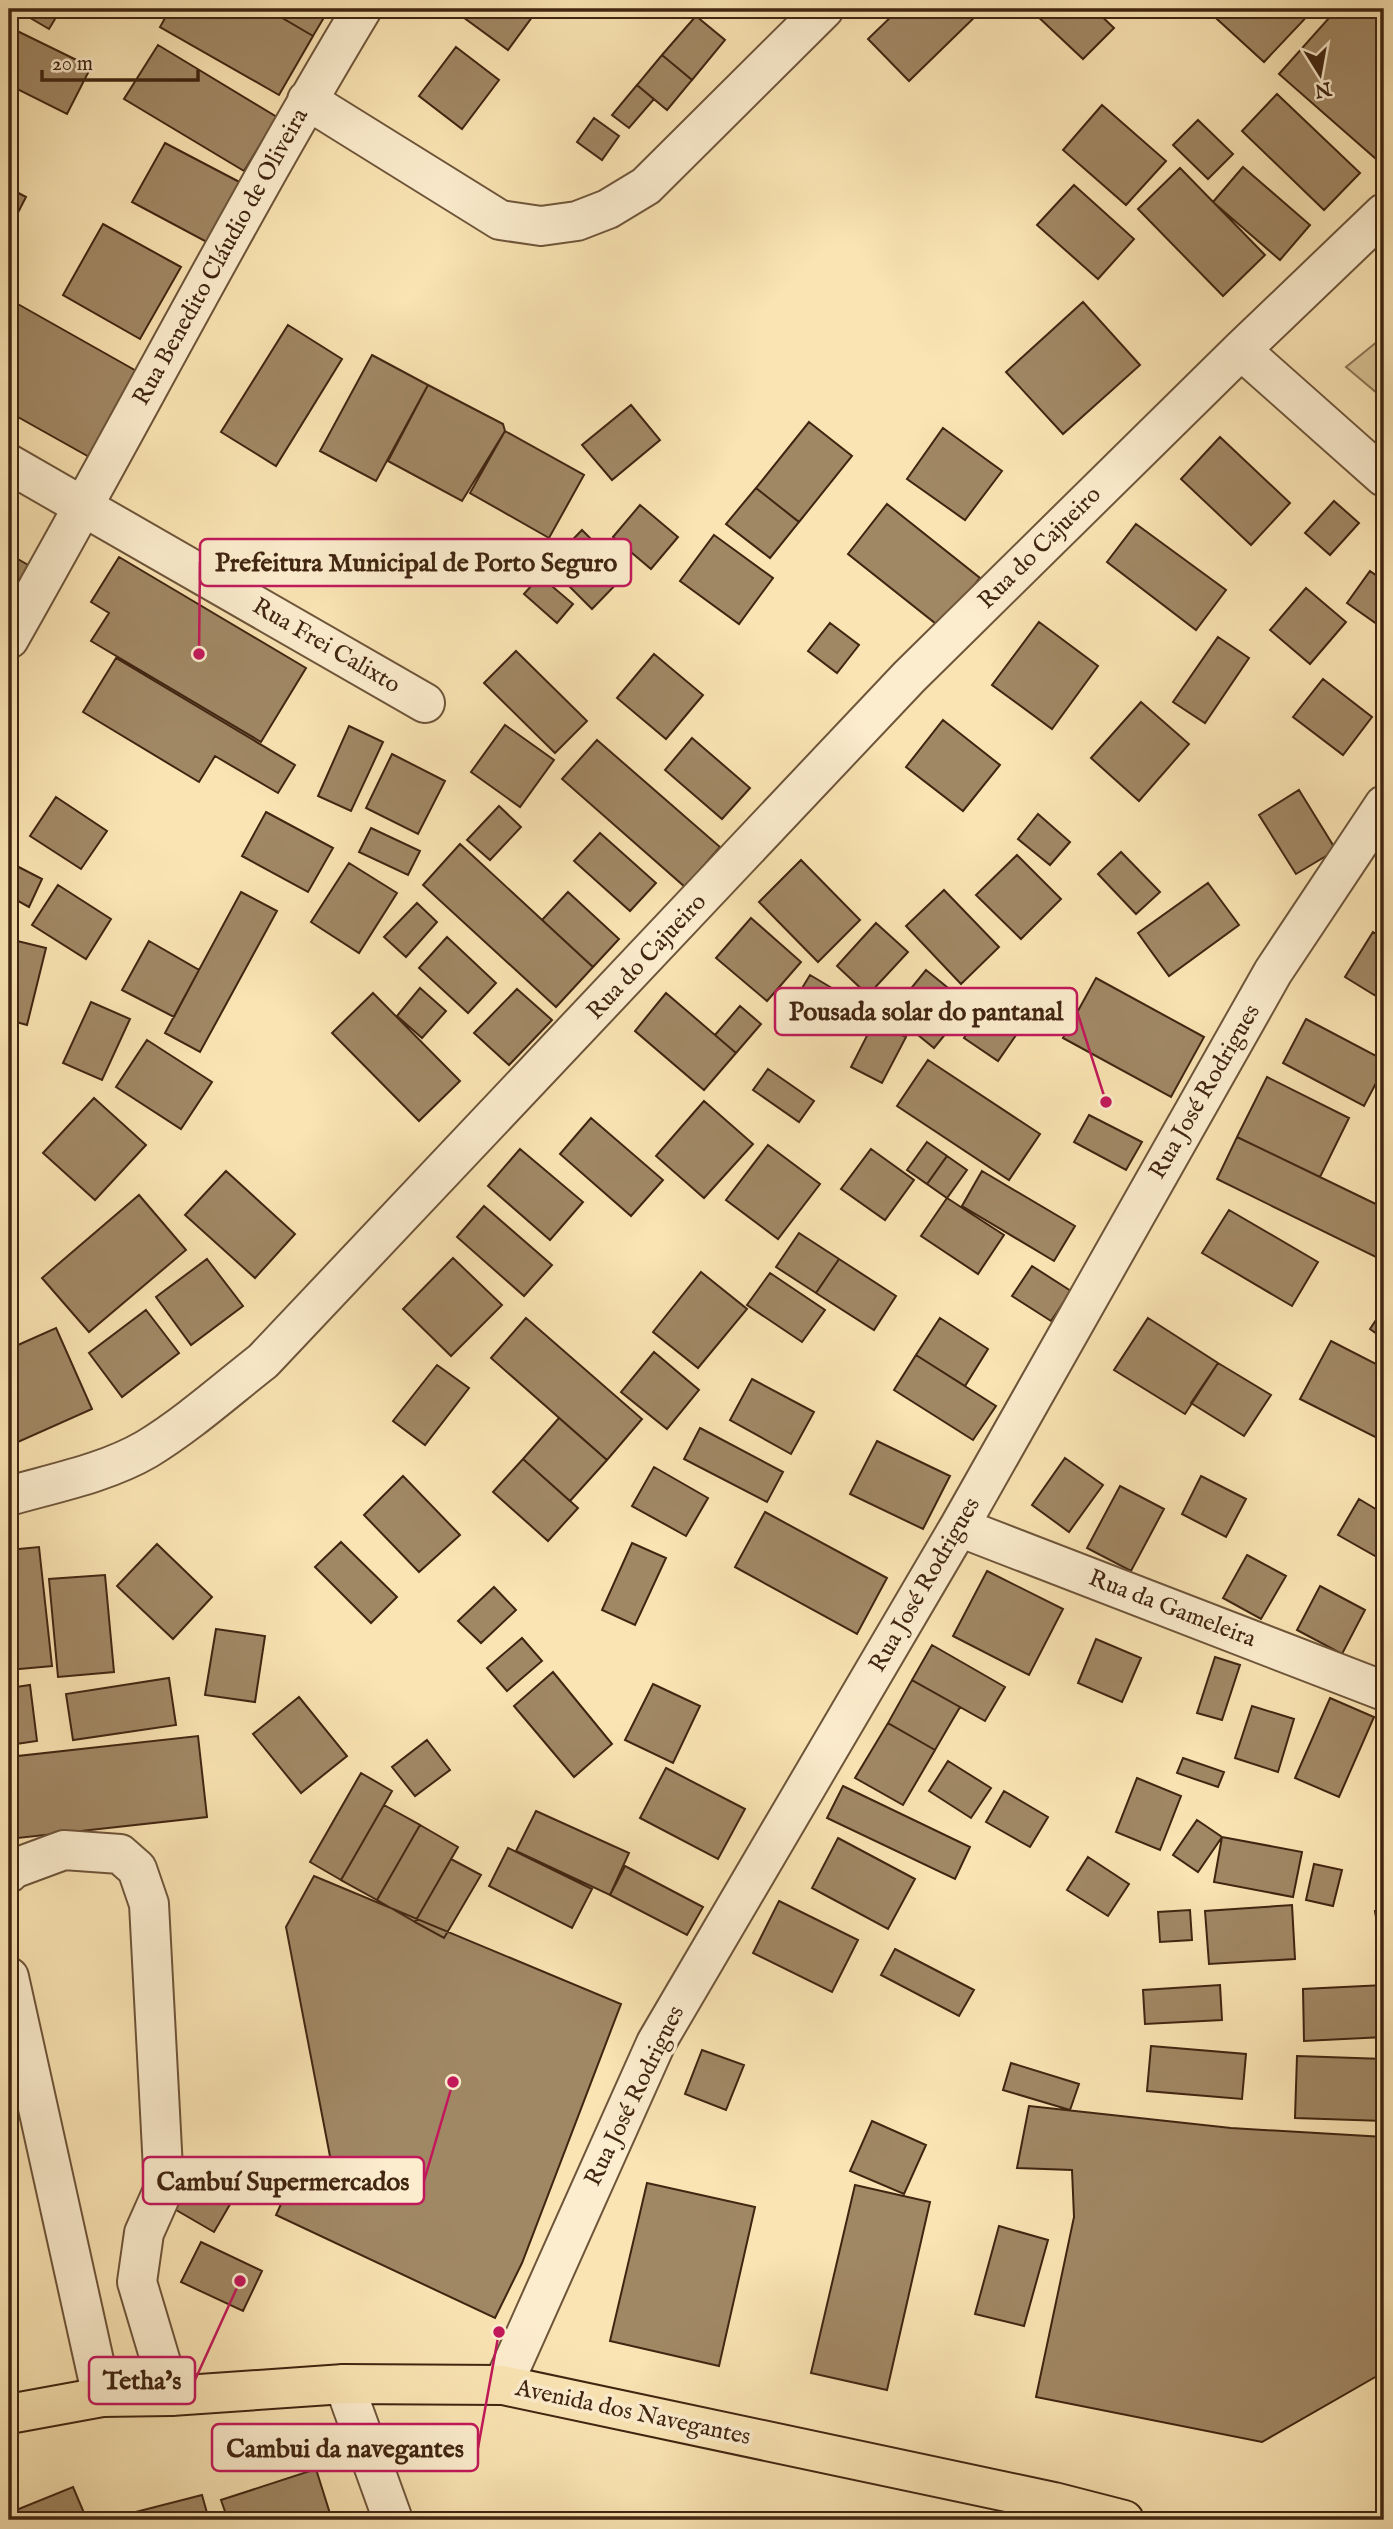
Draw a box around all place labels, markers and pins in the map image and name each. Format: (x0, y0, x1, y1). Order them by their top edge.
callout: Prefeitura Municipal de Porto Seguro (200, 539, 631, 586)
callout: Pousada solar do pantanal (775, 988, 1077, 1035)
callout: Cambuí Supermercados (143, 2157, 424, 2204)
callout: Tetha's (89, 2357, 195, 2404)
callout: Cambui da navegantes (212, 2424, 478, 2471)

